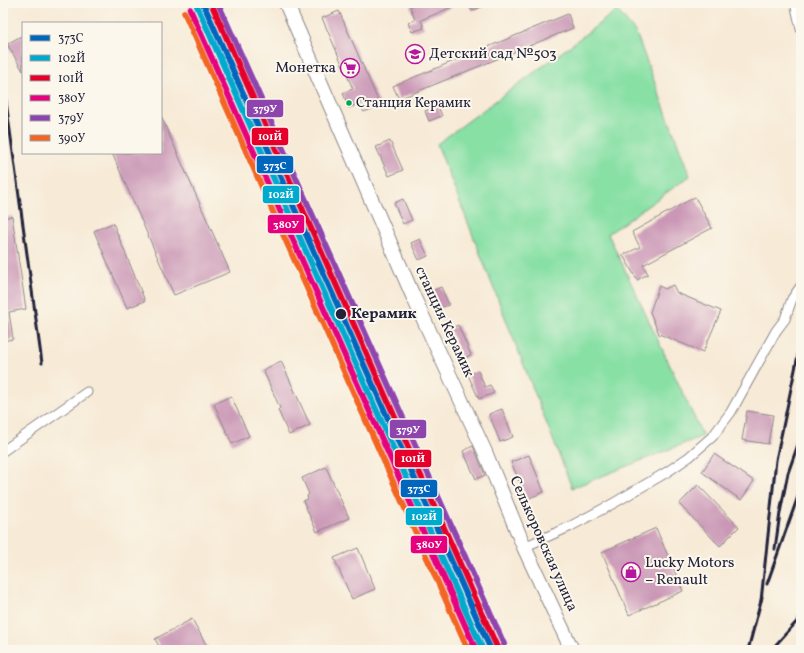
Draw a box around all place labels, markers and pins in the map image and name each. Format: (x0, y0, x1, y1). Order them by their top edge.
school or university icon: Детский сад №503 (404, 43, 426, 65)
place label: Детский сад №503 (429, 44, 557, 65)
supermarket icon: Монетка (339, 57, 361, 79)
place label: Монетка (275, 58, 336, 79)
place label: Станция Керамик (356, 94, 471, 113)
marker: Станция Керамик (344, 98, 354, 108)
place label: Керамик (351, 304, 417, 325)
marker: Керамик (334, 307, 348, 321)
place label: Lucky Motors – Renault (645, 553, 734, 591)
shop icon: Lucky Motors – Renault (620, 561, 642, 583)

